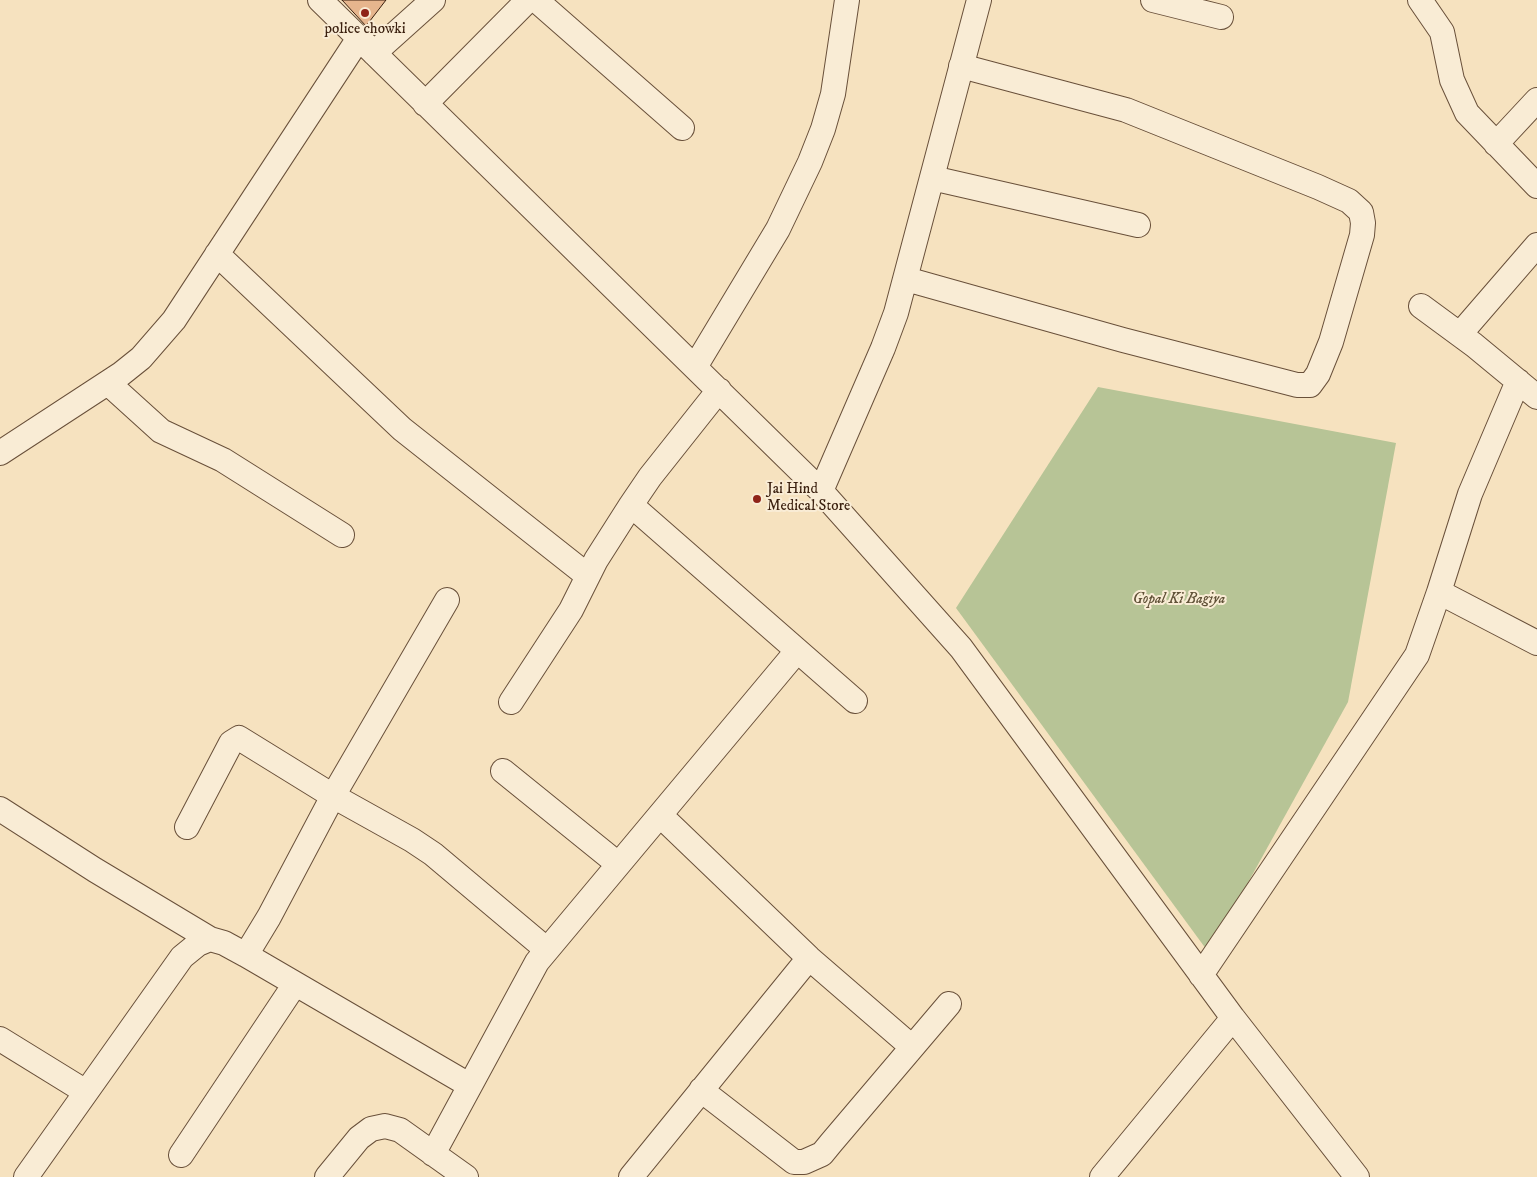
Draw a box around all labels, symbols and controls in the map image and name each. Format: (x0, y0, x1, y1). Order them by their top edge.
marker: police chowki (359, 7, 371, 19)
place label: police chowki (324, 21, 406, 39)
place label: Jai Hind Medical Store (767, 481, 850, 516)
marker: Jai Hind Medical Store (751, 493, 763, 505)
park label: Gopal Ki Bagiya (1133, 591, 1225, 609)

